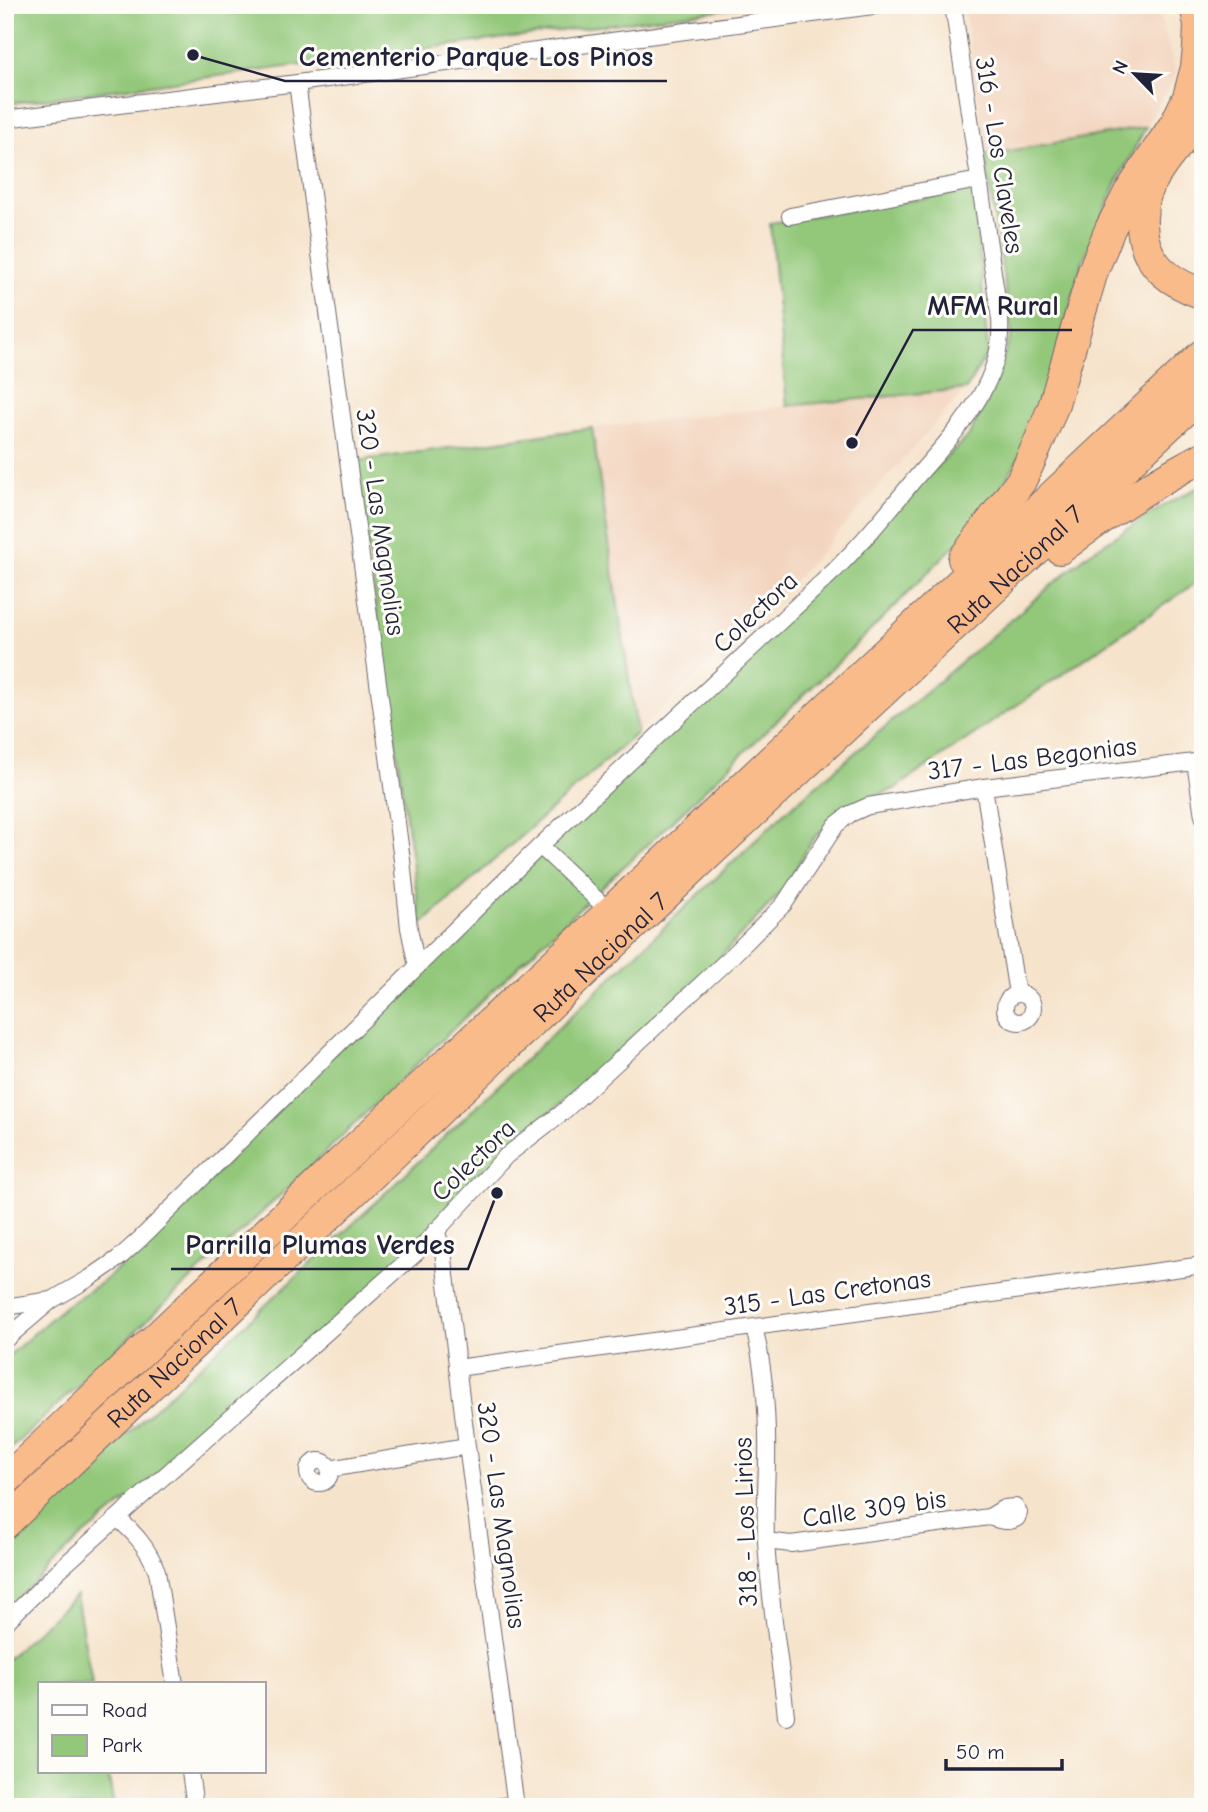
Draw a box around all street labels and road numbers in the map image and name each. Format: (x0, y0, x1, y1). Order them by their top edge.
street label: 316 - Los Claveles (969, 55, 1029, 256)
street label: 320 - Las Magnolias (349, 407, 411, 638)
street label: Ruta Nacional 7 (941, 499, 1090, 640)
street label: Colectora (707, 566, 804, 659)
street label: 317 - Las Begonias (926, 731, 1138, 787)
street label: Ruta Nacional 7 (527, 887, 675, 1029)
street label: Colectora (426, 1114, 522, 1208)
street label: 315 - Las Cretonas (722, 1264, 933, 1322)
street label: Ruta Nacional 7 (101, 1292, 249, 1435)
street label: 320 - Las Magnolias (470, 1400, 532, 1631)
street label: 318 - Los Lirios (728, 1437, 764, 1607)
street label: Calle 309 bis (800, 1484, 948, 1534)

